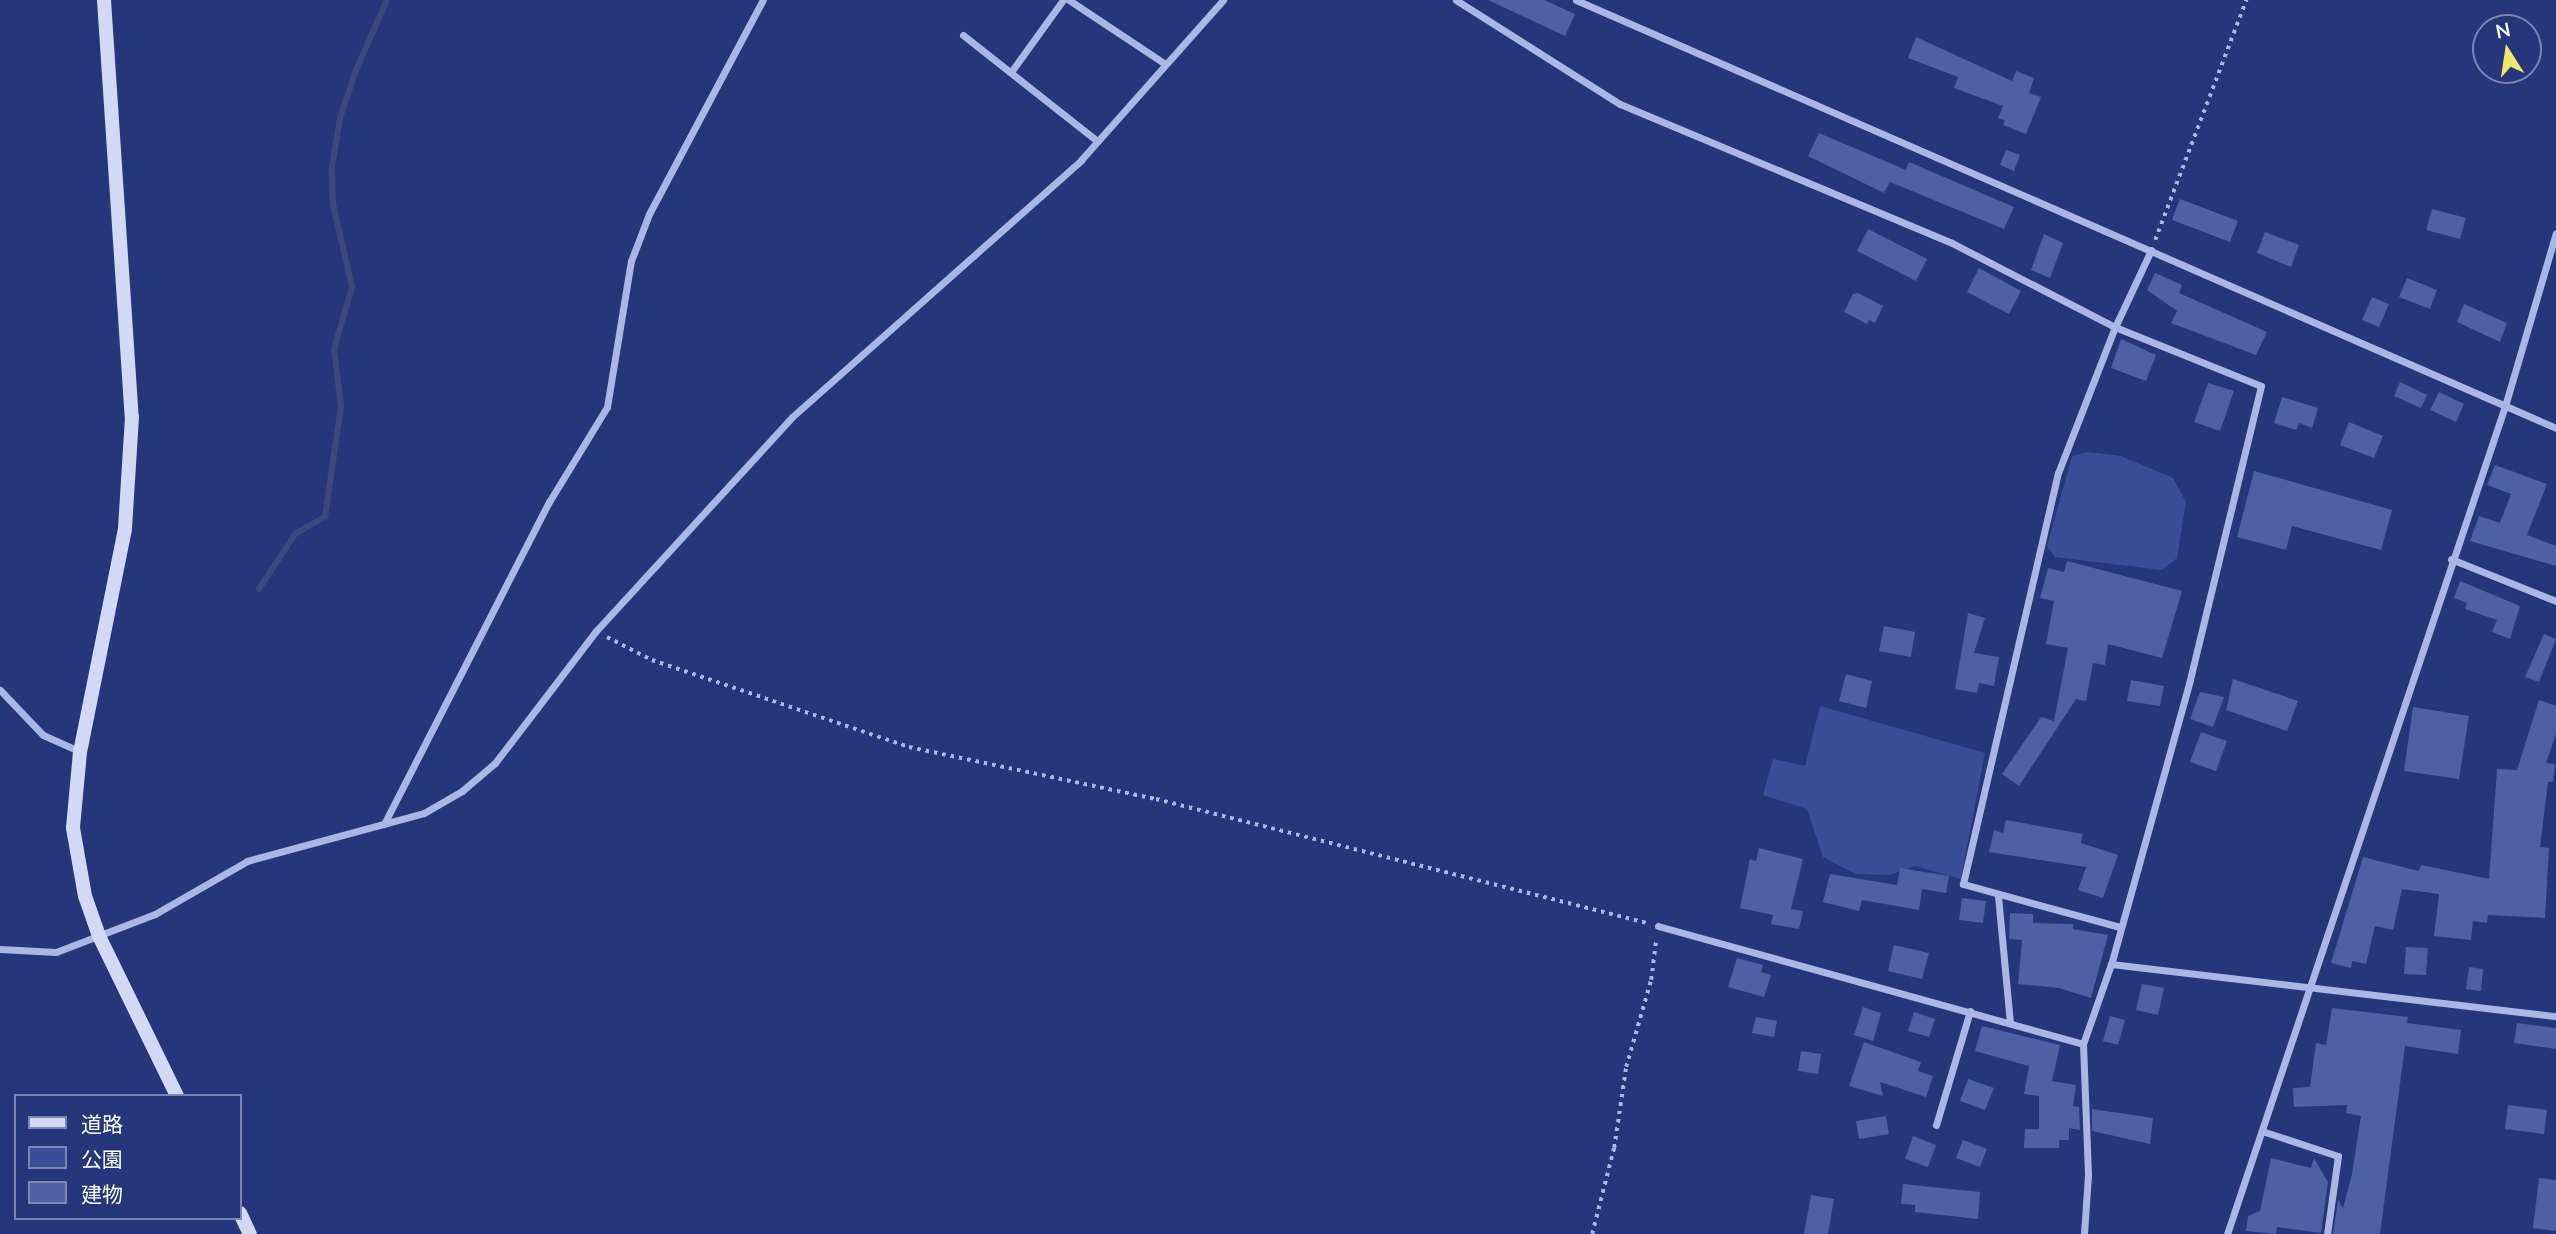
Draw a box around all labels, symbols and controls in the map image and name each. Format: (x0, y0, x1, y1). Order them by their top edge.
north arrow (2472, 14, 2542, 84)
text: N (2493, 17, 2512, 43)
legend (14, 1094, 242, 1220)
text: 道路 (81, 1111, 123, 1136)
text: 公園 (81, 1146, 123, 1171)
text: 建物 (81, 1181, 123, 1206)

